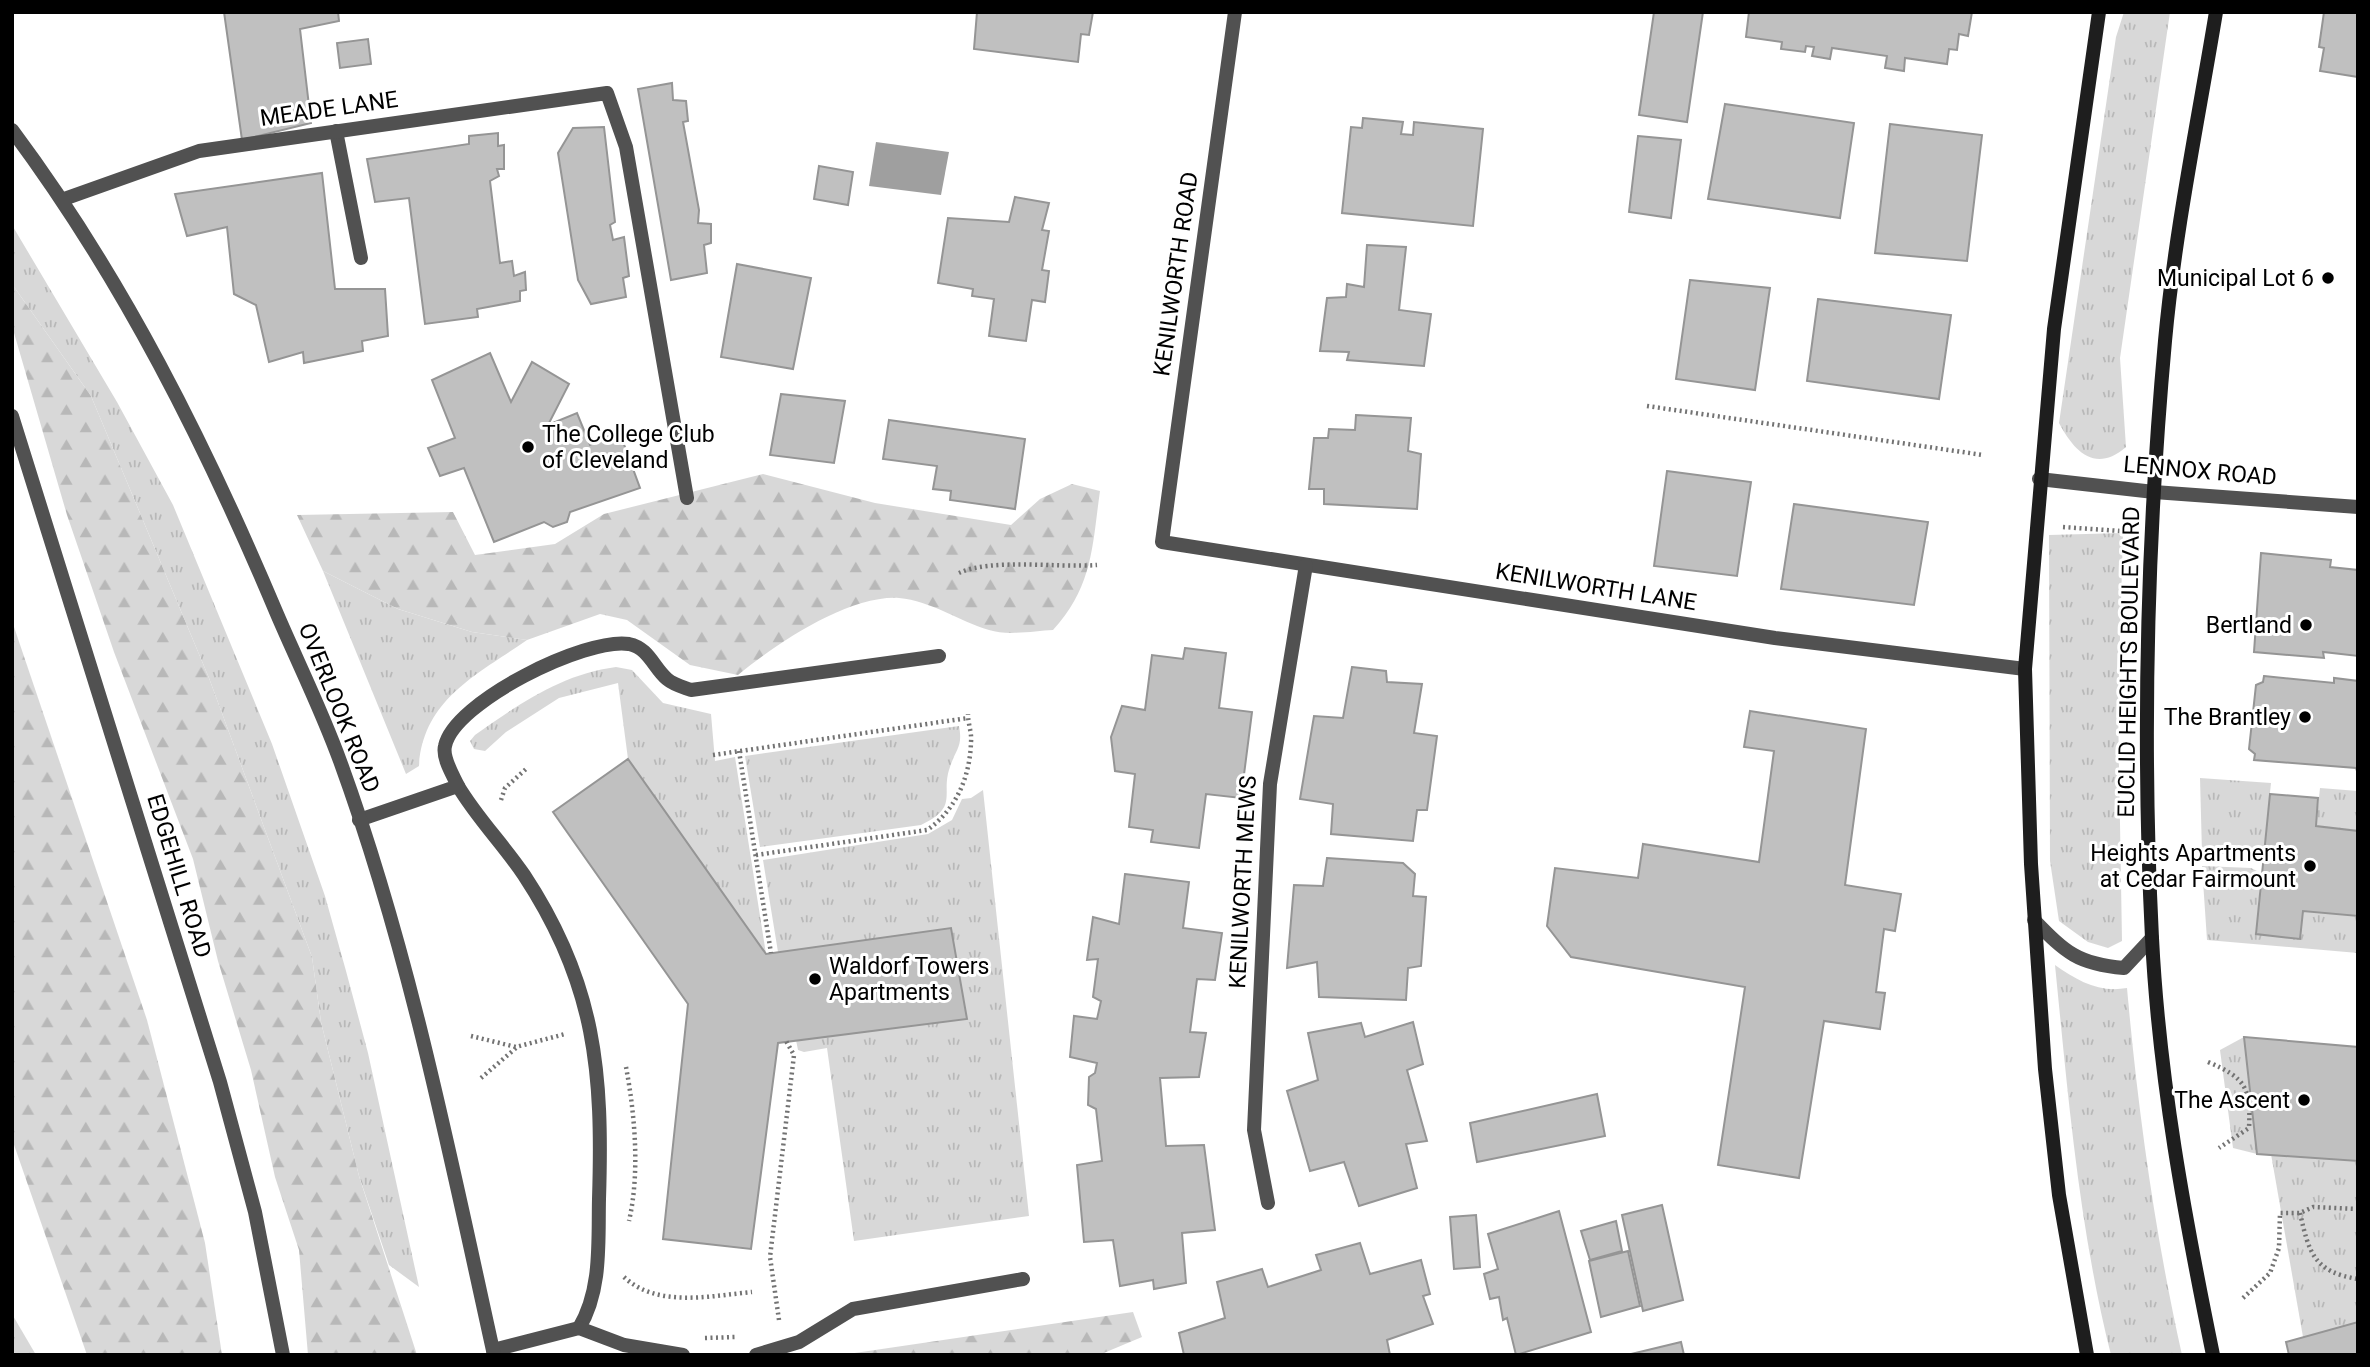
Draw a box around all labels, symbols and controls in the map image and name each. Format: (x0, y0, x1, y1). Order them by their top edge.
street label: MEADE LANE (258, 86, 400, 132)
street label: KENILWORTH ROAD (1148, 170, 1204, 378)
place label: Municipal Lot 6 (2157, 265, 2314, 292)
marker: Municipal Lot 6 (2320, 270, 2336, 286)
place label: The College Club of Cleveland (542, 421, 715, 474)
marker: The College Club of Cleveland (520, 439, 536, 455)
street label: LENNOX ROAD (2122, 451, 2278, 491)
street label: EUCLID HEIGHTS BOULEVARD (2113, 506, 2145, 818)
street label: KENILWORTH LANE (1493, 558, 1699, 616)
place label: Bertland (2206, 612, 2292, 639)
marker: Bertland (2298, 617, 2314, 633)
street label: OVERLOOK ROAD (293, 619, 385, 797)
place label: The Brantley (2164, 704, 2291, 731)
marker: The Brantley (2297, 709, 2313, 725)
street label: KENILWORTH MEWS (1224, 775, 1262, 989)
street label: EDGEHILL ROAD (141, 791, 217, 961)
place label: Heights Apartments at Cedar Fairmount (2090, 840, 2296, 893)
marker: Heights Apartments at Cedar Fairmount (2302, 858, 2318, 874)
place label: Waldorf Towers Apartments (829, 953, 989, 1006)
marker: Waldorf Towers Apartments (807, 971, 823, 987)
place label: The Ascent (2174, 1087, 2290, 1114)
marker: The Ascent (2296, 1092, 2312, 1108)

